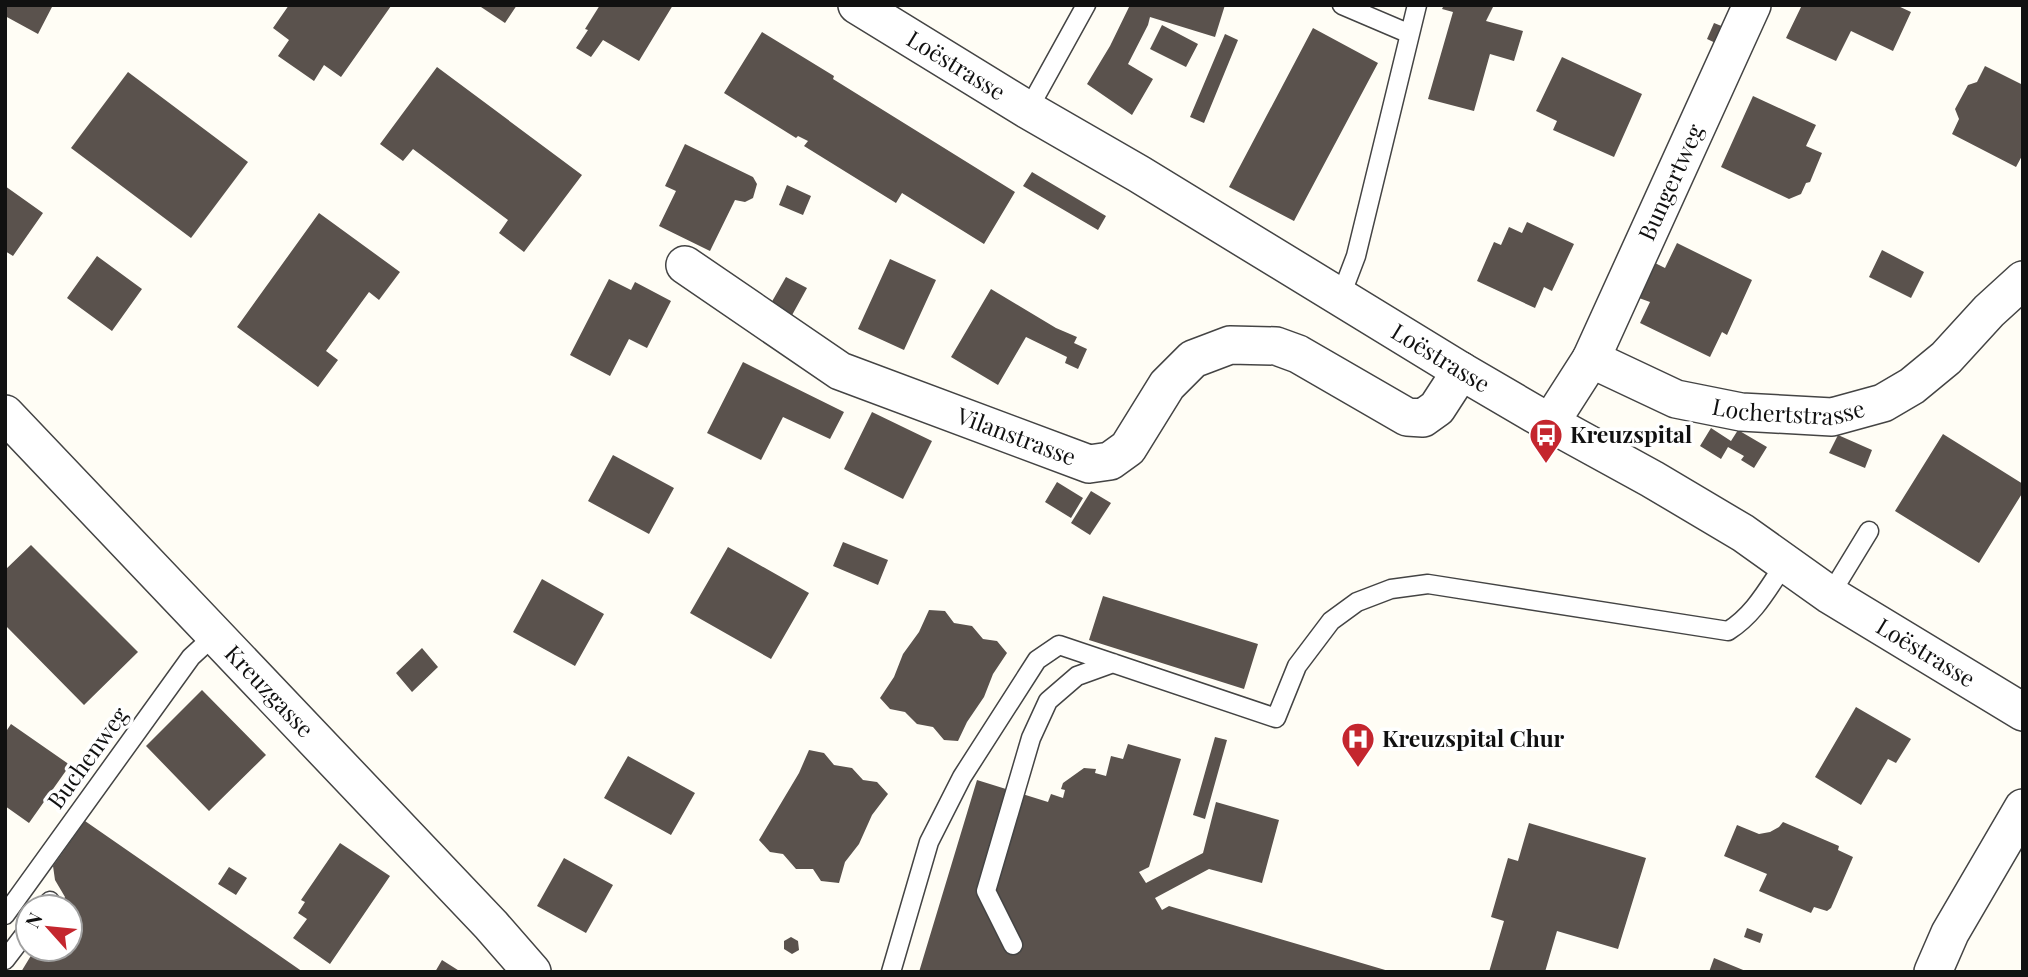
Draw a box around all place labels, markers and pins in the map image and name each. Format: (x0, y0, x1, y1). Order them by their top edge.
bus stop icon: Kreuzspital (1527, 416, 1565, 465)
place label: Kreuzspital (1570, 418, 1692, 449)
hospital icon: Kreuzspital Chur (1339, 720, 1377, 769)
place label: Kreuzspital Chur (1382, 722, 1565, 753)

